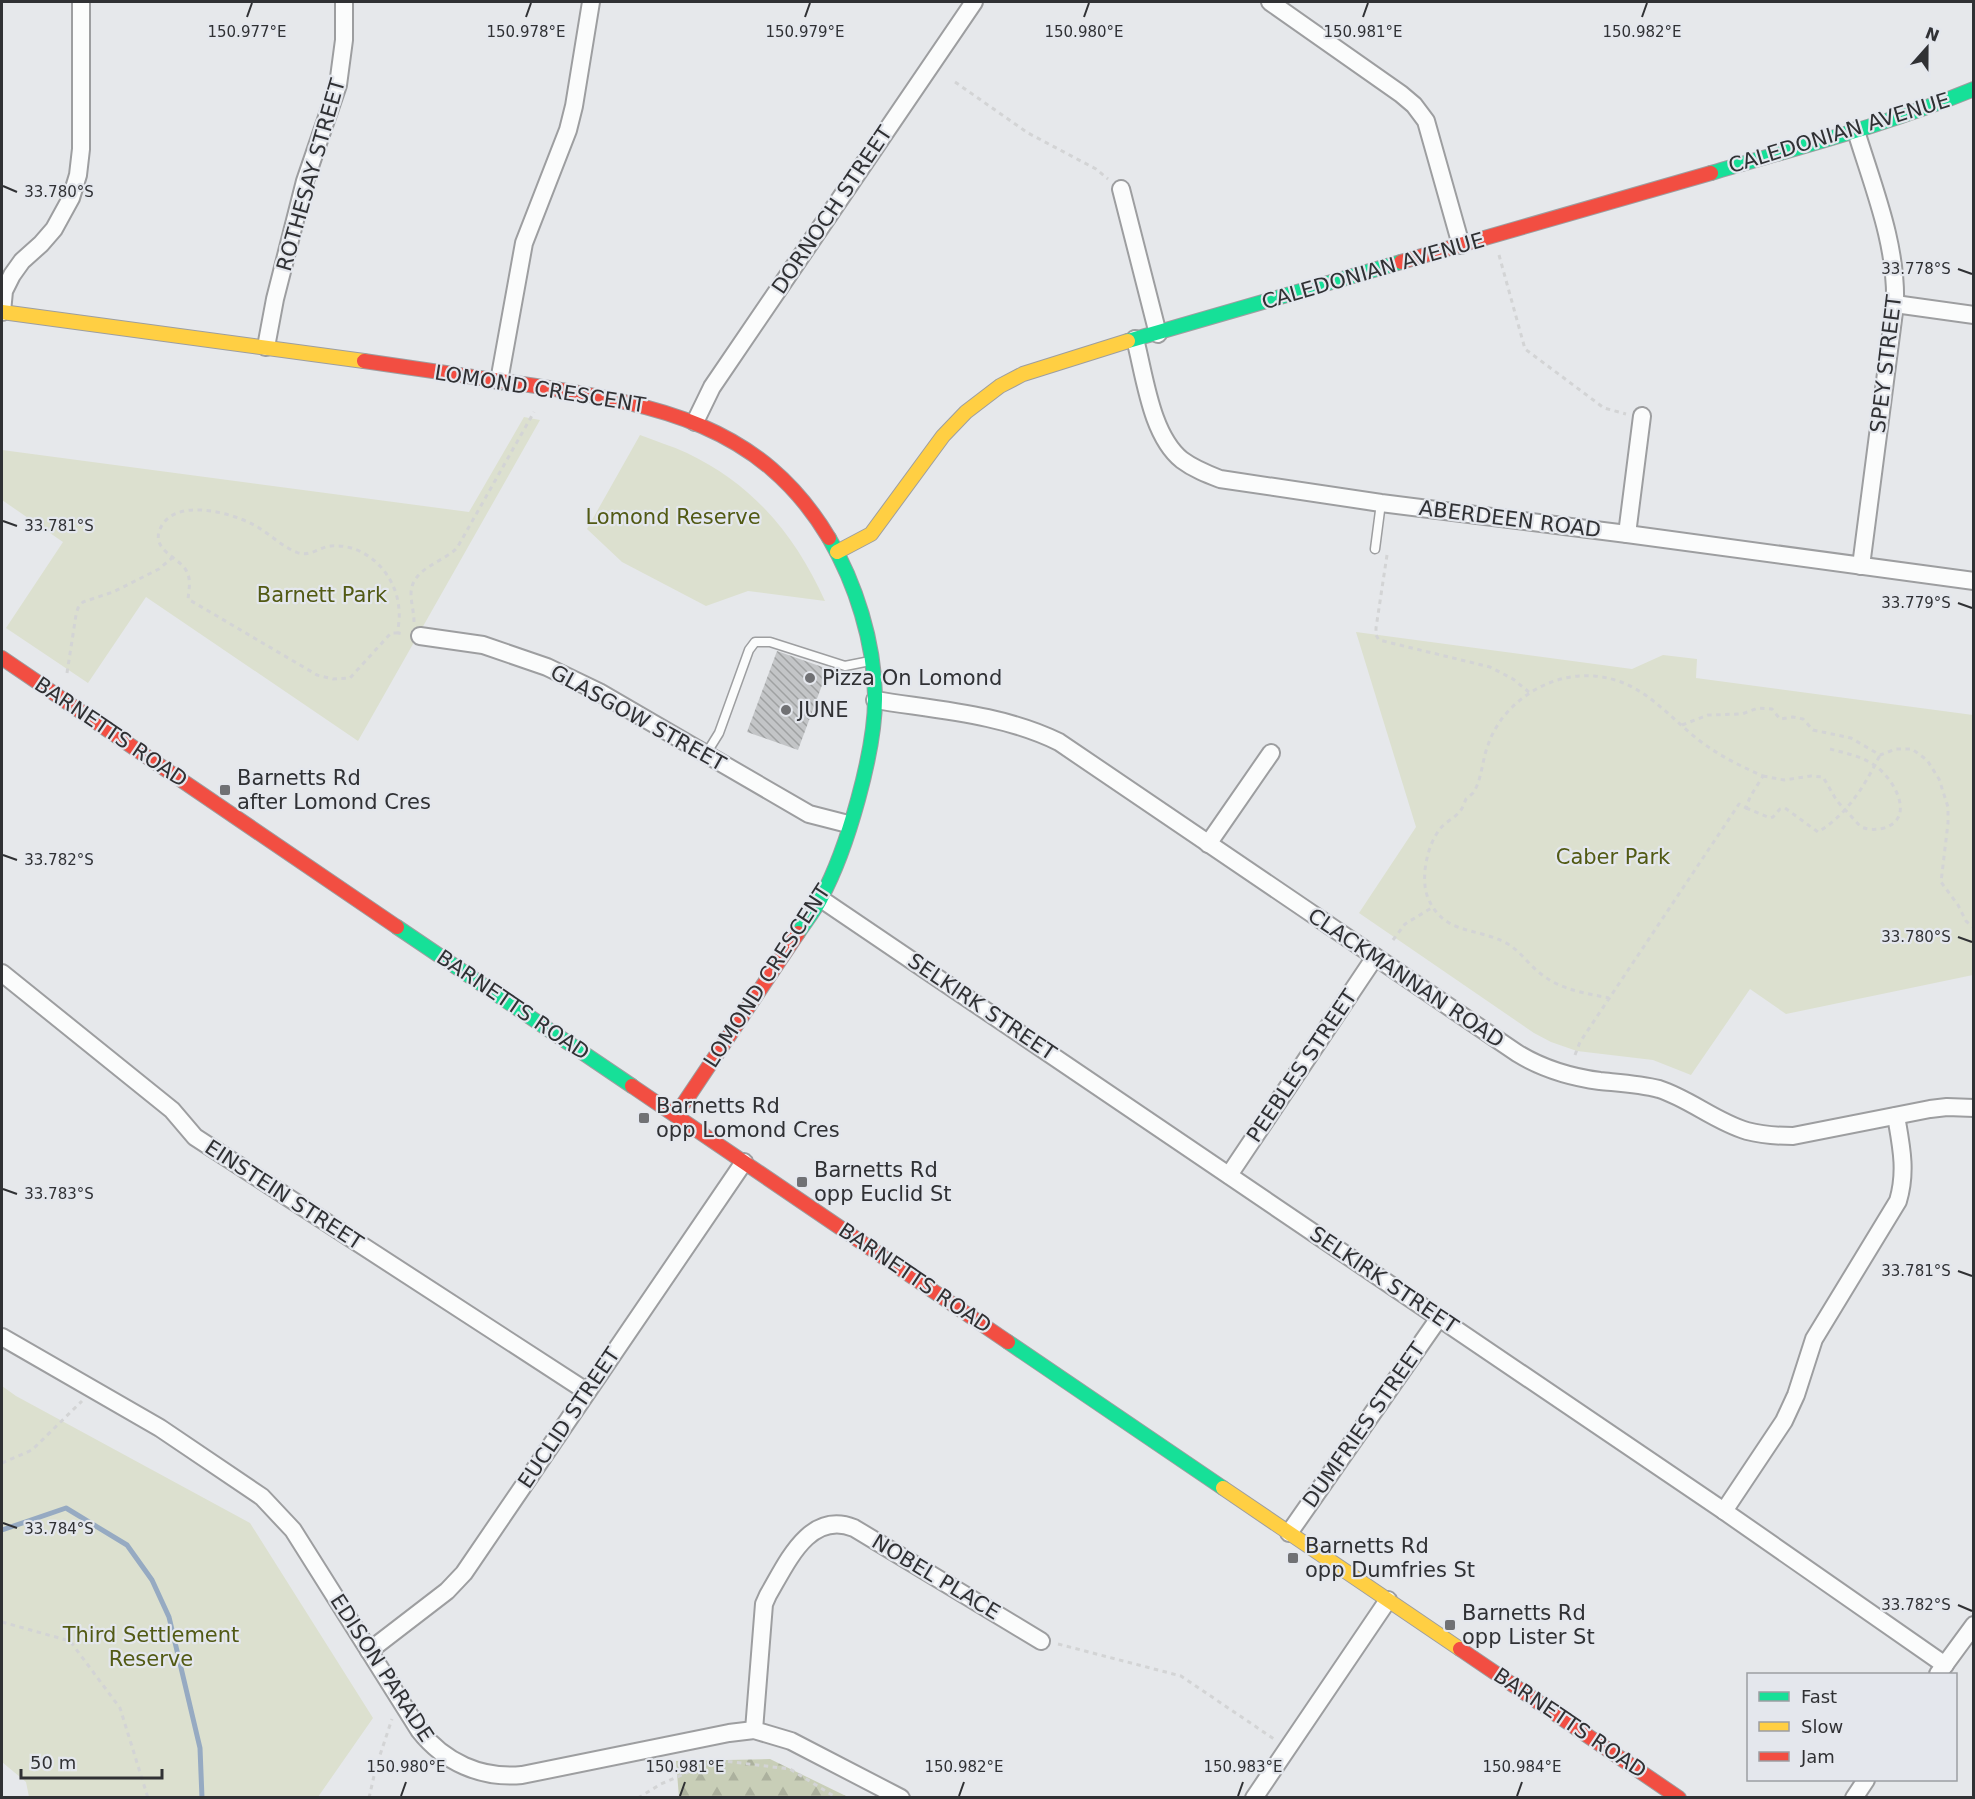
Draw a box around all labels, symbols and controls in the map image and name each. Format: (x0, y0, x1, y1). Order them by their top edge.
north arrow (1897, 18, 1957, 78)
text: 150.977°E (207, 23, 287, 41)
text: 150.978°E (486, 23, 566, 41)
text: 150.979°E (765, 23, 845, 41)
text: 150.980°E (1044, 23, 1124, 41)
text: 150.981°E (1323, 23, 1403, 41)
text: 150.982°E (1602, 23, 1682, 41)
text: N (1923, 23, 1942, 46)
street label: ROTHESAY STREET (272, 76, 350, 274)
street label: CALEDONIAN AVENUE (1725, 88, 1953, 178)
street label: DORNOCH STREET (767, 122, 897, 298)
text: 33.780°S (24, 183, 94, 201)
street label: CALEDONIAN AVENUE (1259, 228, 1487, 314)
text: 33.778°S (1881, 260, 1951, 278)
street label: SPEY STREET (1866, 293, 1906, 434)
street label: LOMOND CRESCENT (433, 360, 647, 418)
street label: ABERDEEN ROAD (1418, 496, 1602, 542)
park label: Lomond Reserve (585, 505, 761, 529)
text: 33.781°S (24, 517, 94, 535)
park label: Barnett Park (257, 583, 388, 607)
text: 33.779°S (1881, 594, 1951, 612)
street label: GLASGOW STREET (546, 660, 730, 776)
place label: Pizza On Lomond (822, 666, 1002, 690)
marker: Pizza On Lomond (803, 671, 817, 685)
street label: BARNETTS ROAD (30, 672, 192, 792)
place label: JUNE (796, 698, 849, 722)
marker: JUNE (779, 703, 793, 717)
place label: Barnetts Rd after Lomond Cres (237, 766, 431, 814)
marker: Barnetts Rd after Lomond Cres (218, 783, 232, 797)
park label: Caber Park (1556, 845, 1671, 869)
text: 33.782°S (24, 851, 94, 869)
street label: LOMOND CRESCENT (699, 880, 835, 1072)
street label: CLACKMANNAN ROAD (1303, 903, 1509, 1053)
text: 33.780°S (1881, 928, 1951, 946)
street label: BARNETTS ROAD (432, 945, 594, 1065)
street label: SELKIRK STREET (903, 949, 1061, 1066)
street label: PEEBLES STREET (1242, 985, 1362, 1147)
place label: Barnetts Rd opp Lomond Cres (656, 1094, 840, 1142)
marker: Barnetts Rd opp Lomond Cres (637, 1111, 651, 1125)
street label: EINSTEIN STREET (201, 1135, 368, 1255)
place label: Barnetts Rd opp Euclid St (814, 1158, 952, 1206)
marker: Barnetts Rd opp Euclid St (795, 1175, 809, 1189)
text: 33.783°S (24, 1185, 94, 1203)
street label: BARNETTS ROAD (834, 1218, 996, 1338)
street label: SELKIRK STREET (1305, 1222, 1463, 1339)
text: 33.781°S (1881, 1262, 1951, 1280)
street label: DUMFRIES STREET (1298, 1338, 1430, 1512)
street label: EUCLID STREET (513, 1343, 625, 1493)
text: 33.784°S (24, 1520, 94, 1538)
street label: NOBEL PLACE (868, 1529, 1004, 1625)
place label: Barnetts Rd opp Dumfries St (1305, 1534, 1475, 1582)
marker: Barnetts Rd opp Dumfries St (1286, 1551, 1300, 1565)
street label: EDISON PARADE (325, 1590, 439, 1746)
text: 33.782°S (1881, 1596, 1951, 1614)
place label: Barnetts Rd opp Lister St (1462, 1601, 1595, 1649)
marker: Barnetts Rd opp Lister St (1443, 1618, 1457, 1632)
park label: Third Settlement Reserve (62, 1623, 239, 1671)
street label: BARNETTS ROAD (1489, 1663, 1651, 1783)
legend (1747, 1673, 1957, 1781)
text: Fast (1801, 1686, 1837, 1707)
text: Slow (1801, 1716, 1843, 1737)
scale bar (21, 1742, 162, 1780)
text: Jam (1800, 1746, 1835, 1767)
text: 50 m (30, 1752, 76, 1773)
text: 150.980°E (366, 1758, 446, 1776)
text: 150.981°E (645, 1758, 725, 1776)
text: 150.982°E (924, 1758, 1004, 1776)
text: 150.983°E (1203, 1758, 1283, 1776)
text: 150.984°E (1482, 1758, 1562, 1776)

